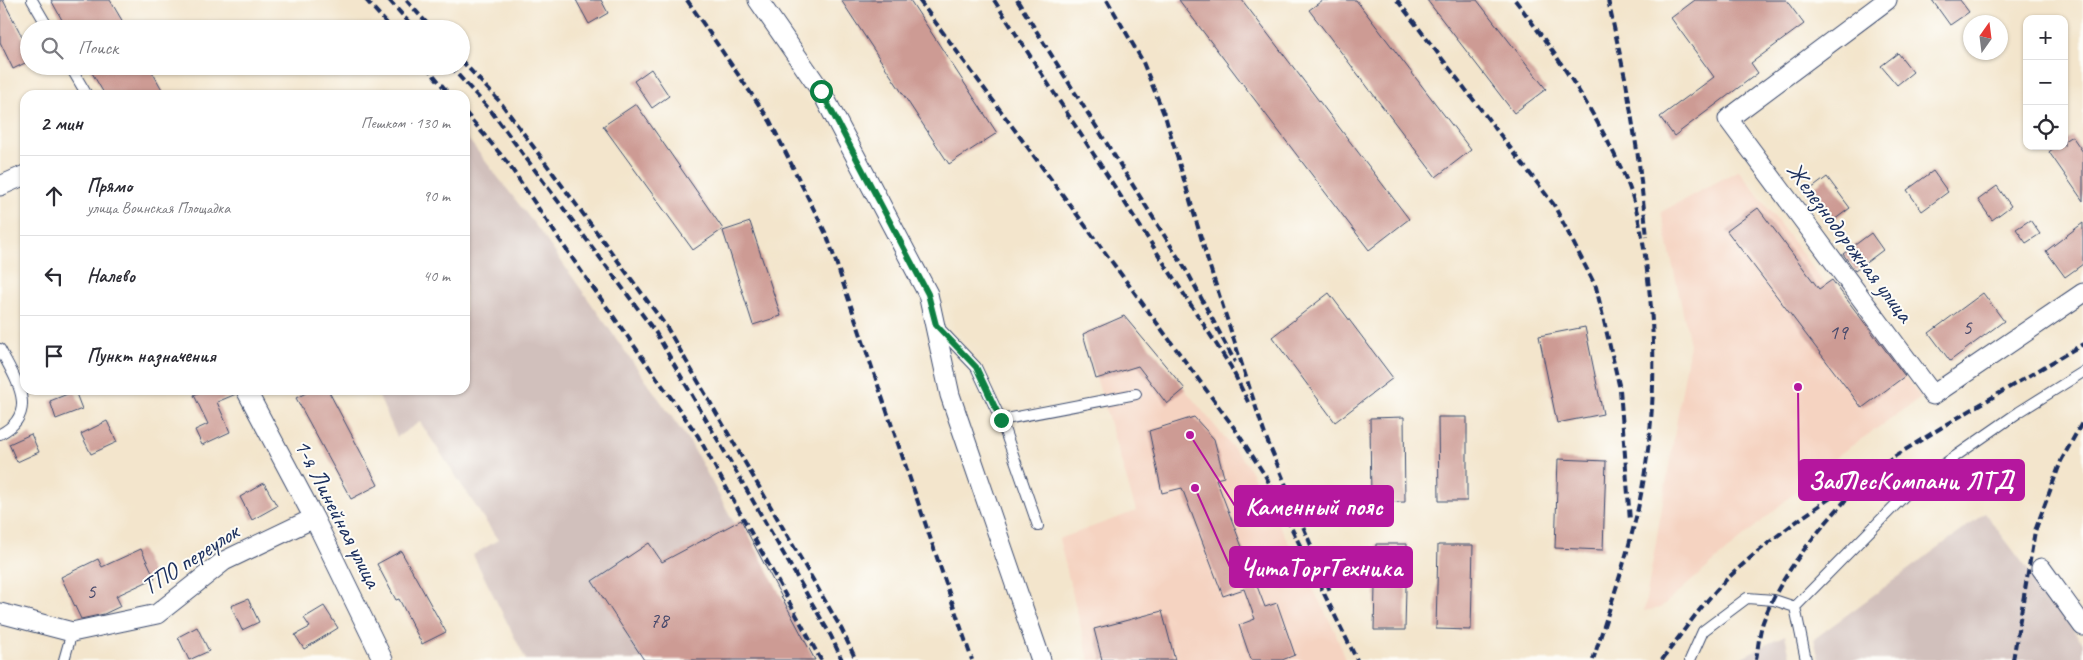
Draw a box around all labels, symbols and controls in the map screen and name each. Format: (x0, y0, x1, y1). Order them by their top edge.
north arrow (1963, 15, 2008, 60)
map controls (2023, 15, 2068, 150)
button: + (2023, 15, 2068, 60)
search box (20, 20, 470, 75)
icon: search (38, 34, 66, 62)
text: Поиск (78, 36, 118, 60)
button: − (2023, 60, 2068, 105)
route start (810, 80, 833, 103)
button: locate (2023, 105, 2068, 150)
text: 2 мин (40, 110, 83, 136)
text: Пешком · 130 m (361, 113, 450, 133)
street label: Железнодорожная улица (1780, 156, 1921, 329)
text: Прямо (87, 174, 132, 198)
icon: ahead (40, 182, 68, 210)
text: 90 m (423, 186, 450, 206)
text: улица Воинская Площадка (87, 198, 230, 218)
icon: left (40, 262, 68, 290)
text: Налево (87, 264, 135, 288)
text: 40 m (423, 266, 450, 286)
house number: 5 (1962, 314, 1973, 340)
house number: 19 (1829, 319, 1849, 345)
icon: arrive (40, 342, 68, 370)
text: Пункт назначения (87, 344, 216, 368)
route end (990, 409, 1013, 432)
street label: 1-я Линейная улица (288, 434, 389, 594)
callout: ЗабЛесКомпани ЛТД (1799, 460, 2024, 500)
text: ЗабЛесКомпани ЛТД (1808, 465, 2015, 497)
callout: Каменный пояс (1235, 486, 1393, 526)
text: Каменный пояс (1245, 491, 1384, 523)
street label: ТПО переулок (136, 515, 246, 601)
callout: ЧитаТоргТехника (1230, 547, 1412, 587)
text: ЧитаТоргТехника (1240, 552, 1404, 584)
house number: 5 (86, 578, 97, 604)
house number: 78 (650, 607, 671, 633)

